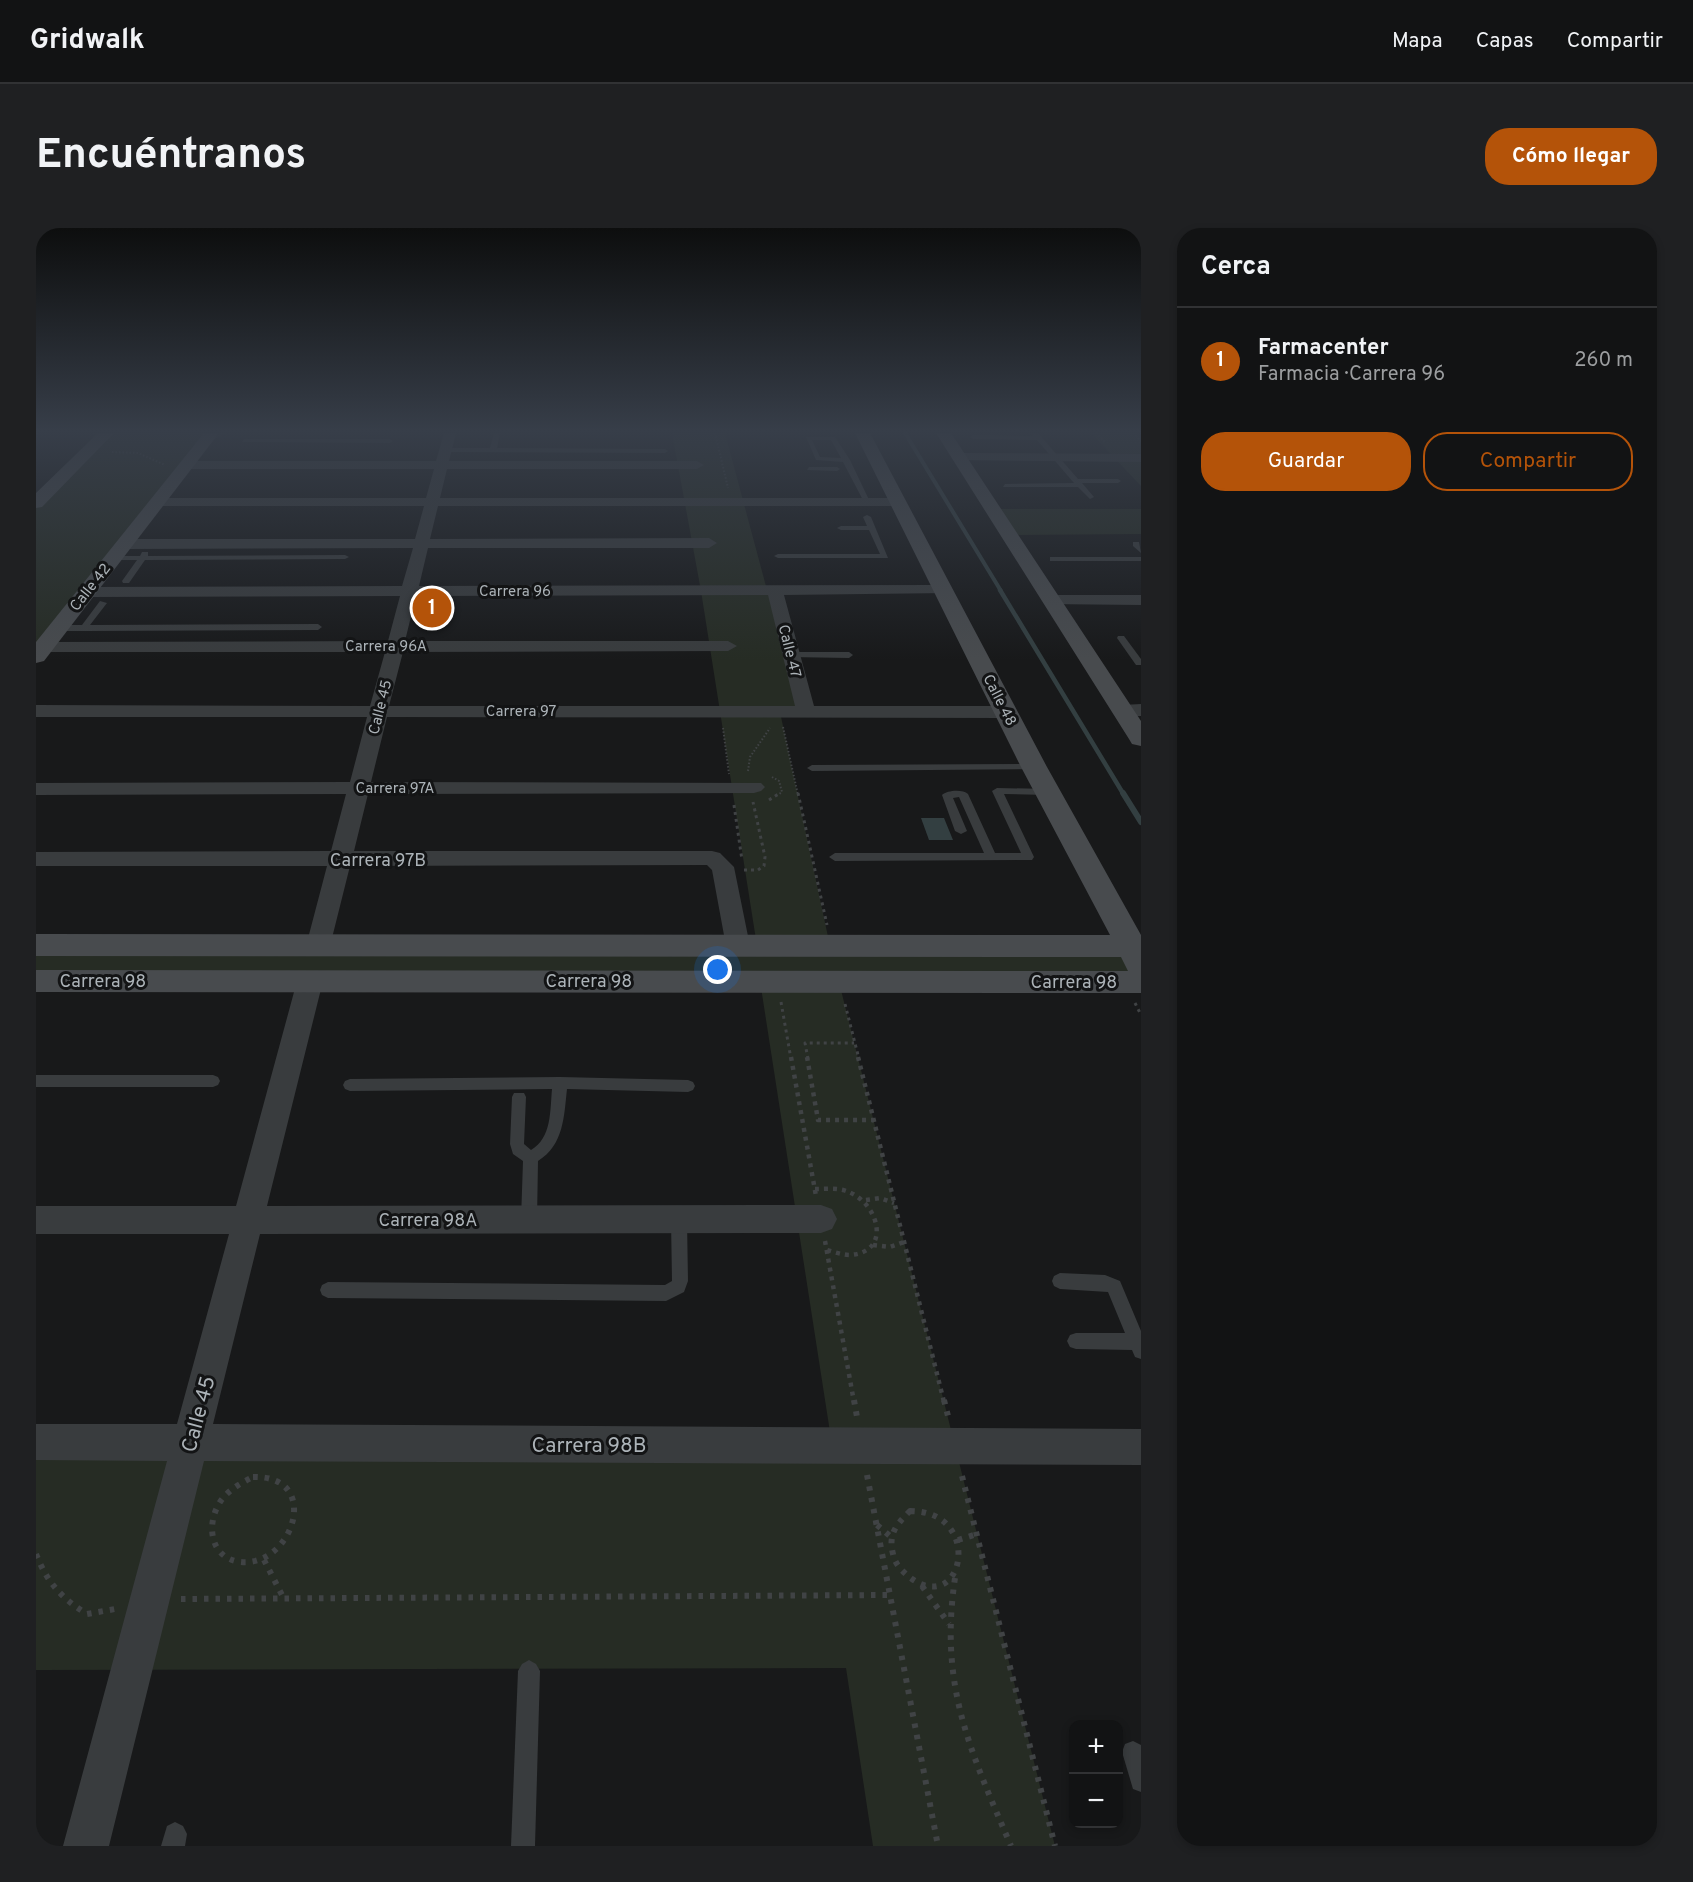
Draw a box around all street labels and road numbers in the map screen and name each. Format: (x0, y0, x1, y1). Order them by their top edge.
street label: Calle 42 (67, 560, 116, 616)
street label: Carrera 96 (479, 583, 551, 602)
street label: Calle 47 (773, 623, 804, 680)
street label: Carrera 96A (345, 638, 427, 657)
street label: Calle 48 (978, 672, 1020, 730)
street label: Calle 45 (366, 678, 397, 737)
street label: Carrera 97 (486, 703, 556, 722)
street label: Carrera 97A (356, 780, 434, 799)
street label: Carrera 97B (330, 850, 426, 873)
street label: Carrera 98 (60, 971, 146, 994)
street label: Carrera 98 (546, 971, 632, 994)
street label: Carrera 98 (1031, 972, 1117, 995)
street label: Carrera 98A (379, 1210, 477, 1233)
street label: Calle 45 (176, 1373, 223, 1456)
street label: Carrera 98B (532, 1433, 646, 1460)

